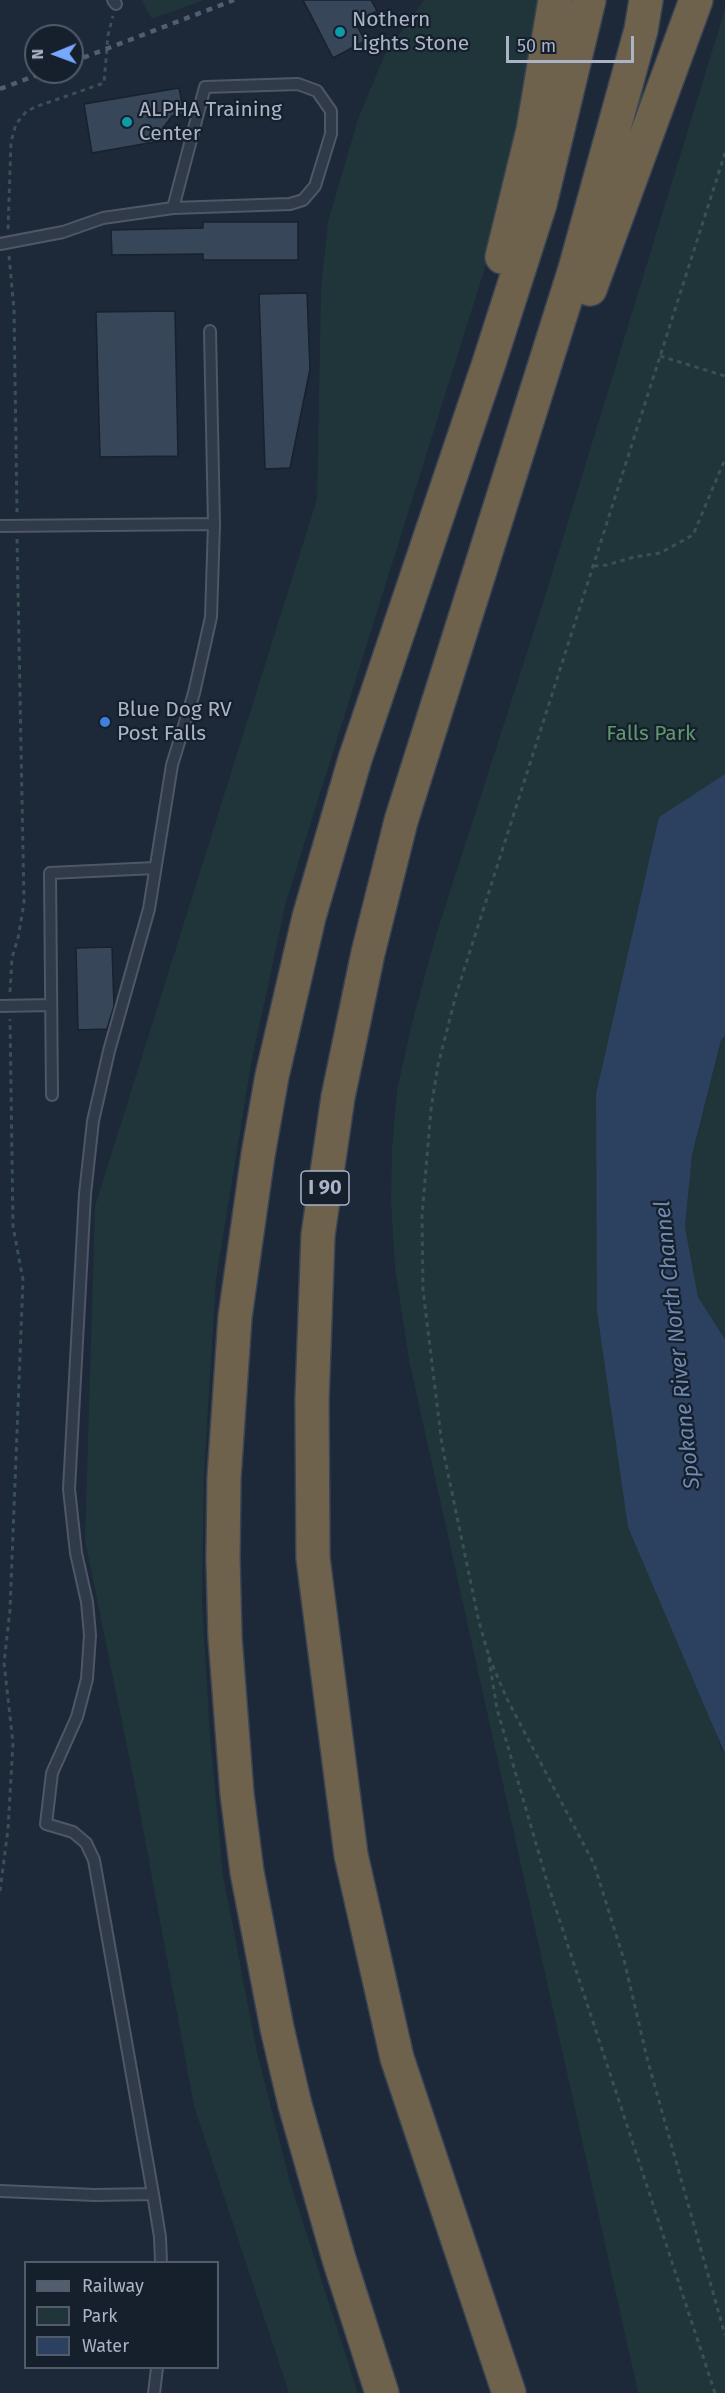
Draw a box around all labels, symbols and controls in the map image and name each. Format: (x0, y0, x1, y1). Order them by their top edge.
place label: Nothern Lights Stone (352, 7, 469, 57)
north arrow (24, 24, 84, 84)
scale bar (509, 24, 636, 62)
marker: Nothern Lights Stone (333, 25, 347, 39)
text: 50 m (517, 35, 556, 57)
text: N (28, 49, 47, 60)
place label: ALPHA Training Center (139, 97, 282, 147)
marker: ALPHA Training Center (120, 115, 134, 129)
place label: Blue Dog RV Post Falls (117, 697, 232, 747)
marker: Blue Dog RV Post Falls (98, 715, 112, 729)
park label: Falls Park (606, 721, 696, 747)
road number: I 90 (301, 1171, 349, 1205)
water label: Spokane River North Channel (650, 1200, 706, 1490)
legend (24, 2261, 219, 2369)
text: Railway (82, 2275, 144, 2297)
text: Park (82, 2305, 117, 2327)
text: Water (82, 2335, 129, 2357)

